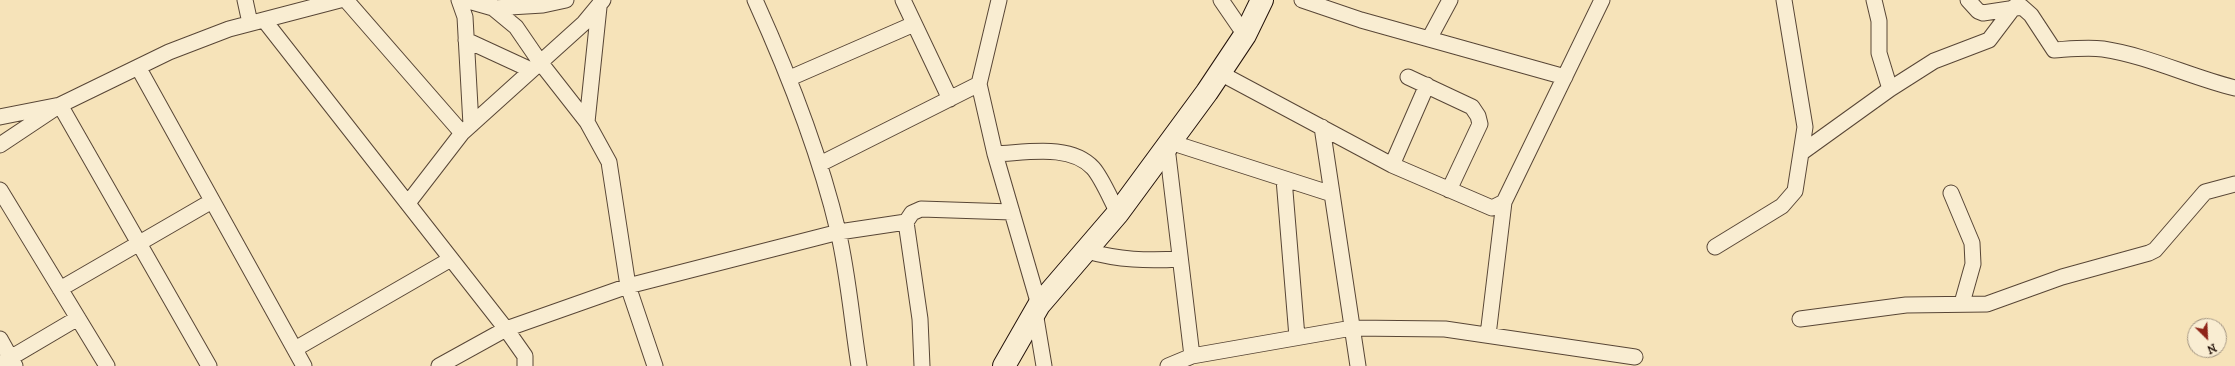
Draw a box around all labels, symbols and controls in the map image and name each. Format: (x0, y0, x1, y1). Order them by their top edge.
north arrow (2187, 318, 2227, 358)
text: N (2205, 340, 2218, 356)

